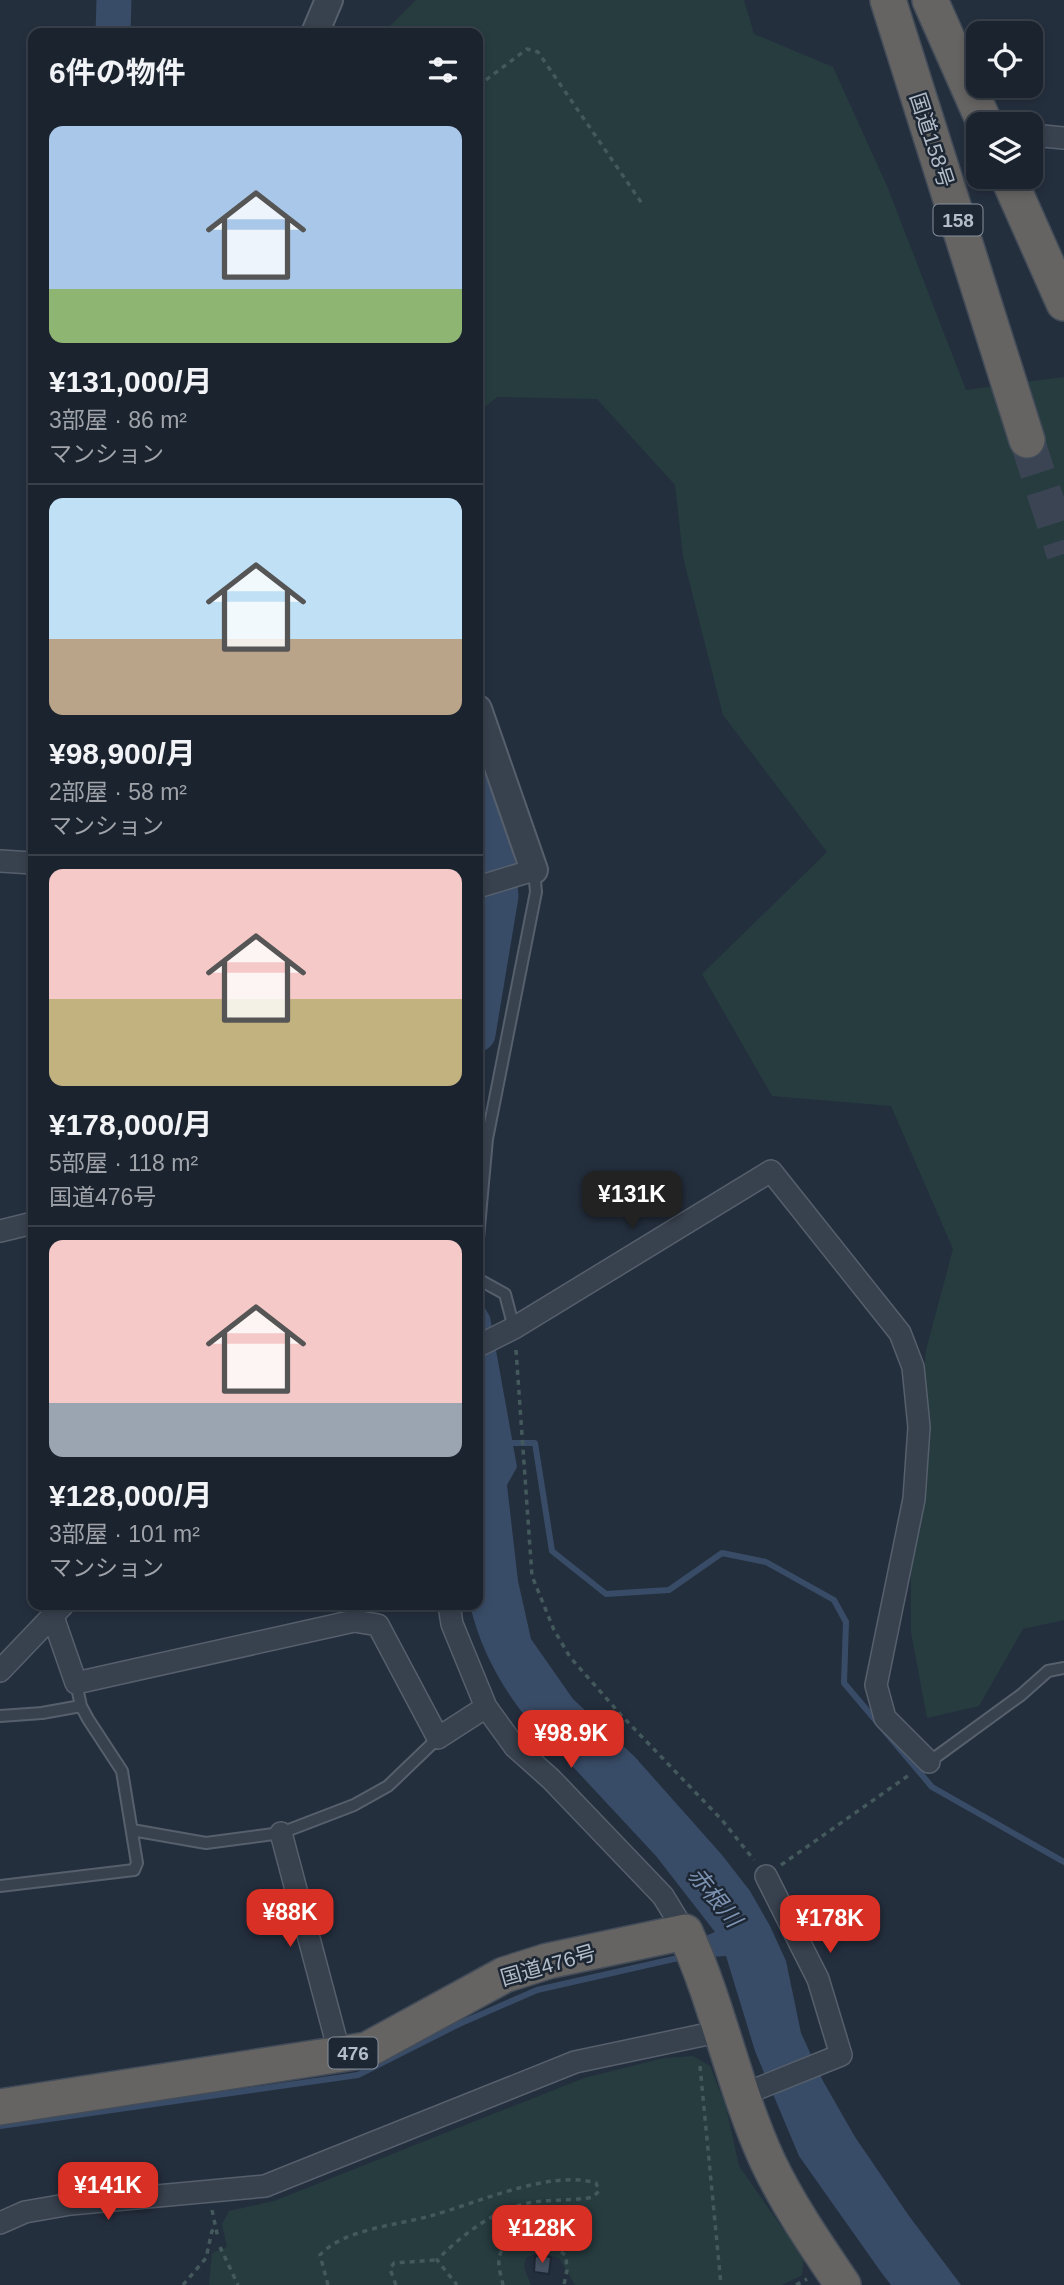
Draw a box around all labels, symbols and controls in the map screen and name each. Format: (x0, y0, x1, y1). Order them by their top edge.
map controls (966, 21, 1043, 189)
button: locate (966, 21, 1043, 98)
icon: filters (424, 51, 462, 89)
text: 6件の物件 (49, 56, 186, 89)
street label: 国道158号 (906, 90, 958, 190)
button: layers (966, 112, 1043, 189)
icon: home (193, 172, 319, 298)
road number: 158 (934, 204, 982, 235)
text: ¥131,000/月 (49, 365, 212, 398)
text: 3部屋 · 86 m² (49, 407, 187, 433)
text: マンション (49, 441, 164, 467)
icon: home (193, 544, 319, 670)
text: ¥98,900/月 (49, 737, 196, 770)
text: 2部屋 · 58 m² (49, 779, 187, 805)
text: マンション (49, 813, 164, 839)
icon: home (193, 915, 319, 1041)
text: ¥178,000/月 (49, 1108, 212, 1141)
text: 5部屋 · 118 m² (49, 1150, 198, 1176)
pin: ¥131K (583, 1172, 681, 1231)
text: ¥131K (598, 1181, 666, 1207)
text: 国道476号 (49, 1184, 156, 1210)
icon: home (193, 1286, 319, 1412)
text: ¥128,000/月 (49, 1479, 212, 1512)
text: 3部屋 · 101 m² (49, 1521, 200, 1547)
text: マンション (49, 1555, 164, 1581)
pin: ¥98.9K (514, 1710, 628, 1770)
text: ¥98.9K (534, 1720, 608, 1746)
water label: 赤根川 (683, 1862, 749, 1934)
pin: ¥88K (249, 1890, 331, 1949)
pin: ¥178K (781, 1896, 879, 1955)
text: ¥88K (263, 1899, 317, 1925)
text: ¥178K (796, 1905, 864, 1931)
street label: 国道476号 (498, 1940, 598, 1990)
road number: 476 (328, 2038, 378, 2068)
pin: ¥141K (59, 2162, 157, 2222)
text: ¥141K (74, 2172, 142, 2198)
pin: ¥128K (493, 2206, 591, 2265)
text: ¥128K (508, 2215, 576, 2241)

